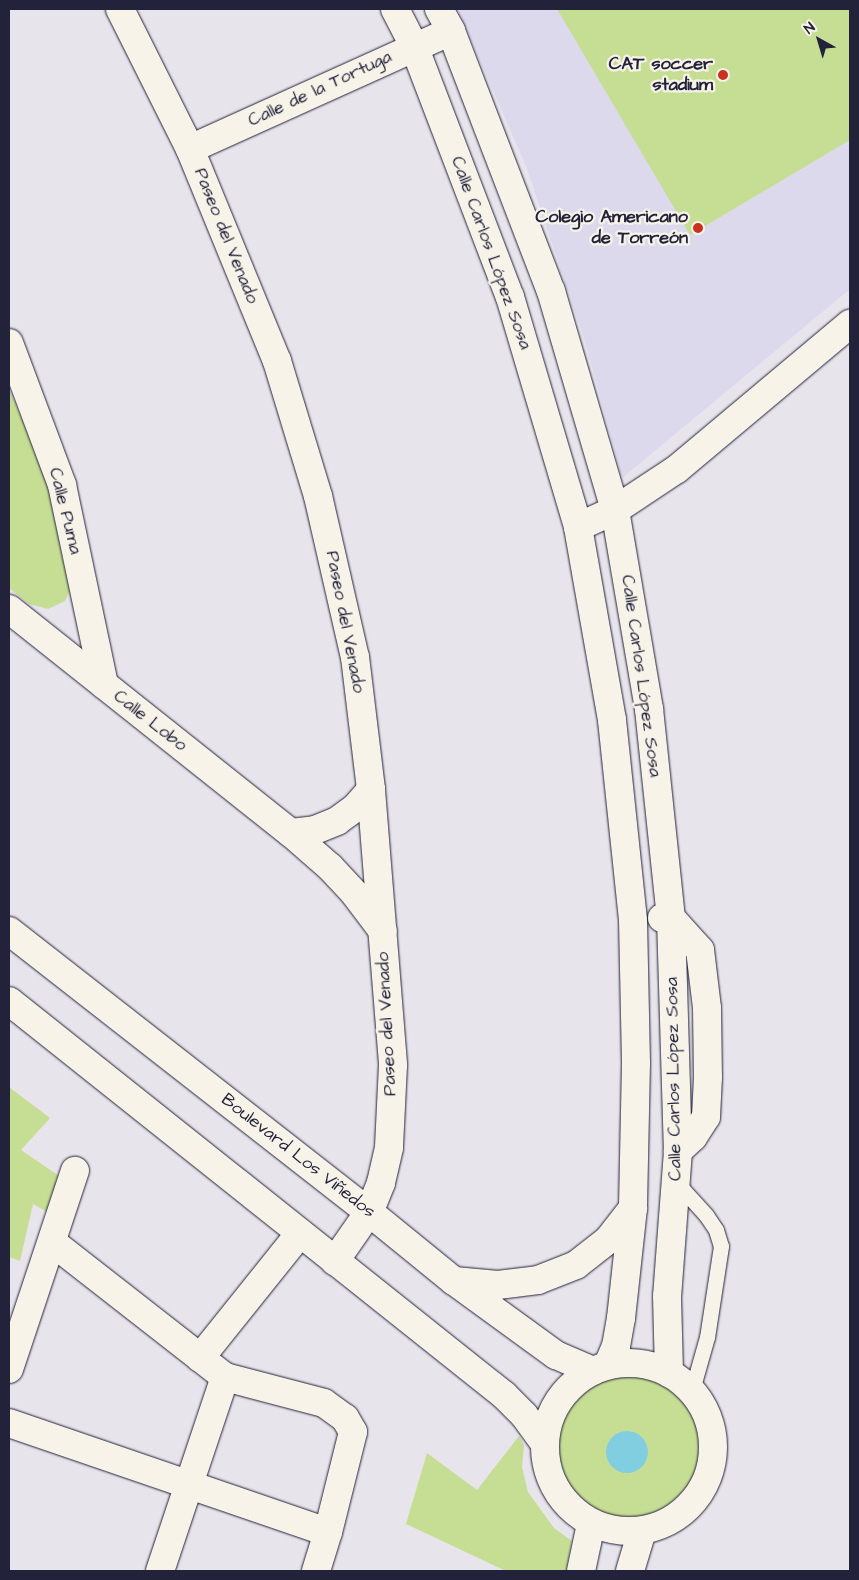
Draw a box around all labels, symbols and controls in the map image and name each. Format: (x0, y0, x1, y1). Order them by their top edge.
north arrow (794, 15, 844, 65)
text: N (800, 18, 819, 39)
street label: Calle de la Tortuga (245, 46, 395, 132)
place label: CAT soccer stadium (609, 54, 713, 96)
marker: CAT soccer stadium (717, 69, 729, 81)
street label: Calle Carlos López Sosa (446, 154, 536, 352)
street label: Paseo del Venado (189, 165, 263, 307)
place label: Colegio Americano de Torreón (536, 207, 688, 250)
marker: Colegio Americano de Torreón (692, 222, 704, 234)
street label: Calle Puma (44, 466, 86, 556)
street label: Paseo del Venado (321, 549, 369, 695)
street label: Calle Carlos López Sosa (616, 574, 666, 778)
street label: Calle Lobo (109, 686, 191, 756)
street label: Paseo del Venado (372, 951, 402, 1097)
street label: Calle Carlos López Sosa (661, 977, 687, 1181)
street label: Boulevard Los Viñedos (217, 1089, 379, 1223)

